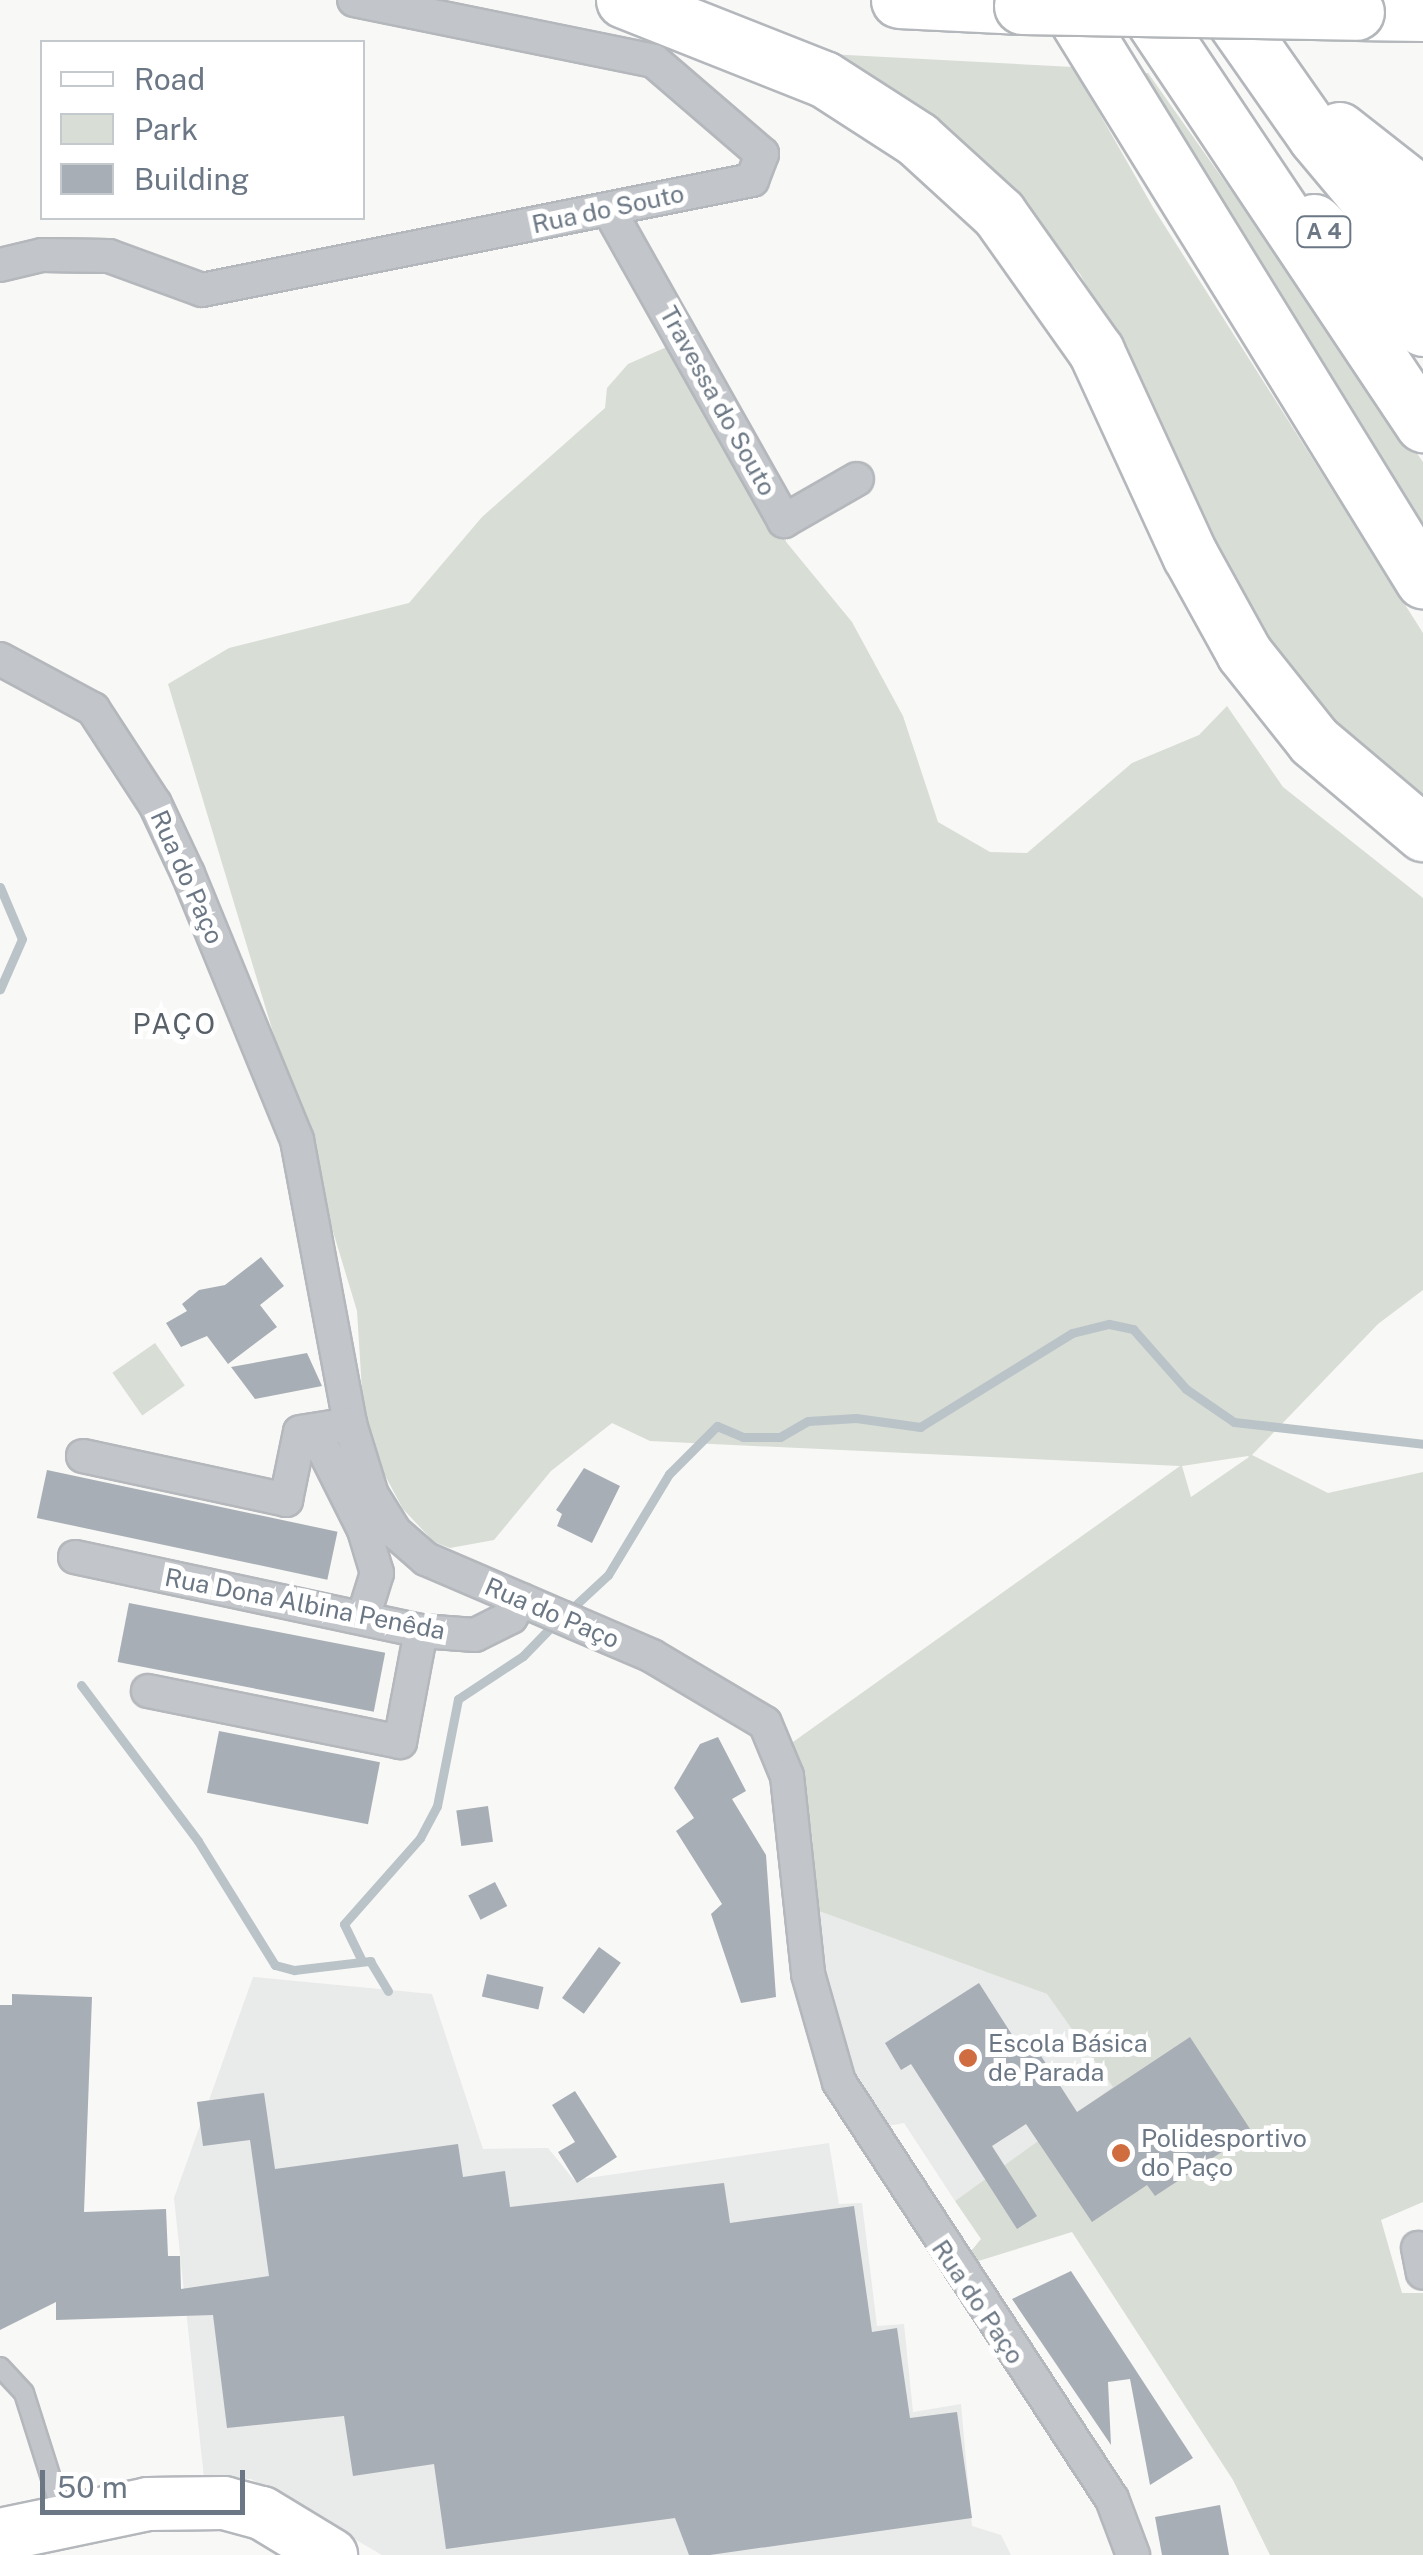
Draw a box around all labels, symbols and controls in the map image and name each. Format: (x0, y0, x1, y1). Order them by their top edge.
legend (40, 40, 365, 220)
text: Road (134, 61, 205, 97)
text: Park (134, 111, 198, 147)
text: Building (134, 161, 249, 197)
street label: Rua do Souto (529, 178, 687, 240)
road number: A 4 (1294, 215, 1354, 249)
street label: Travessa do Souto (653, 301, 783, 501)
street label: Rua do Paço (144, 805, 230, 949)
district label: PAÇO (133, 1007, 217, 1041)
street label: Rua Dona Albina Penêda (162, 1562, 448, 1646)
street label: Rua do Paço (480, 1571, 624, 1655)
place label: Escola Básica de Parada (988, 2029, 1147, 2088)
marker: Escola Básica de Parada (957, 2047, 979, 2069)
place label: Polidesportivo do Paço (1141, 2124, 1307, 2183)
marker: Polidesportivo do Paço (1110, 2142, 1132, 2164)
street label: Rua do Paço (925, 2234, 1031, 2370)
scale bar (45, 2450, 250, 2512)
text: 50 m (57, 2469, 128, 2505)

